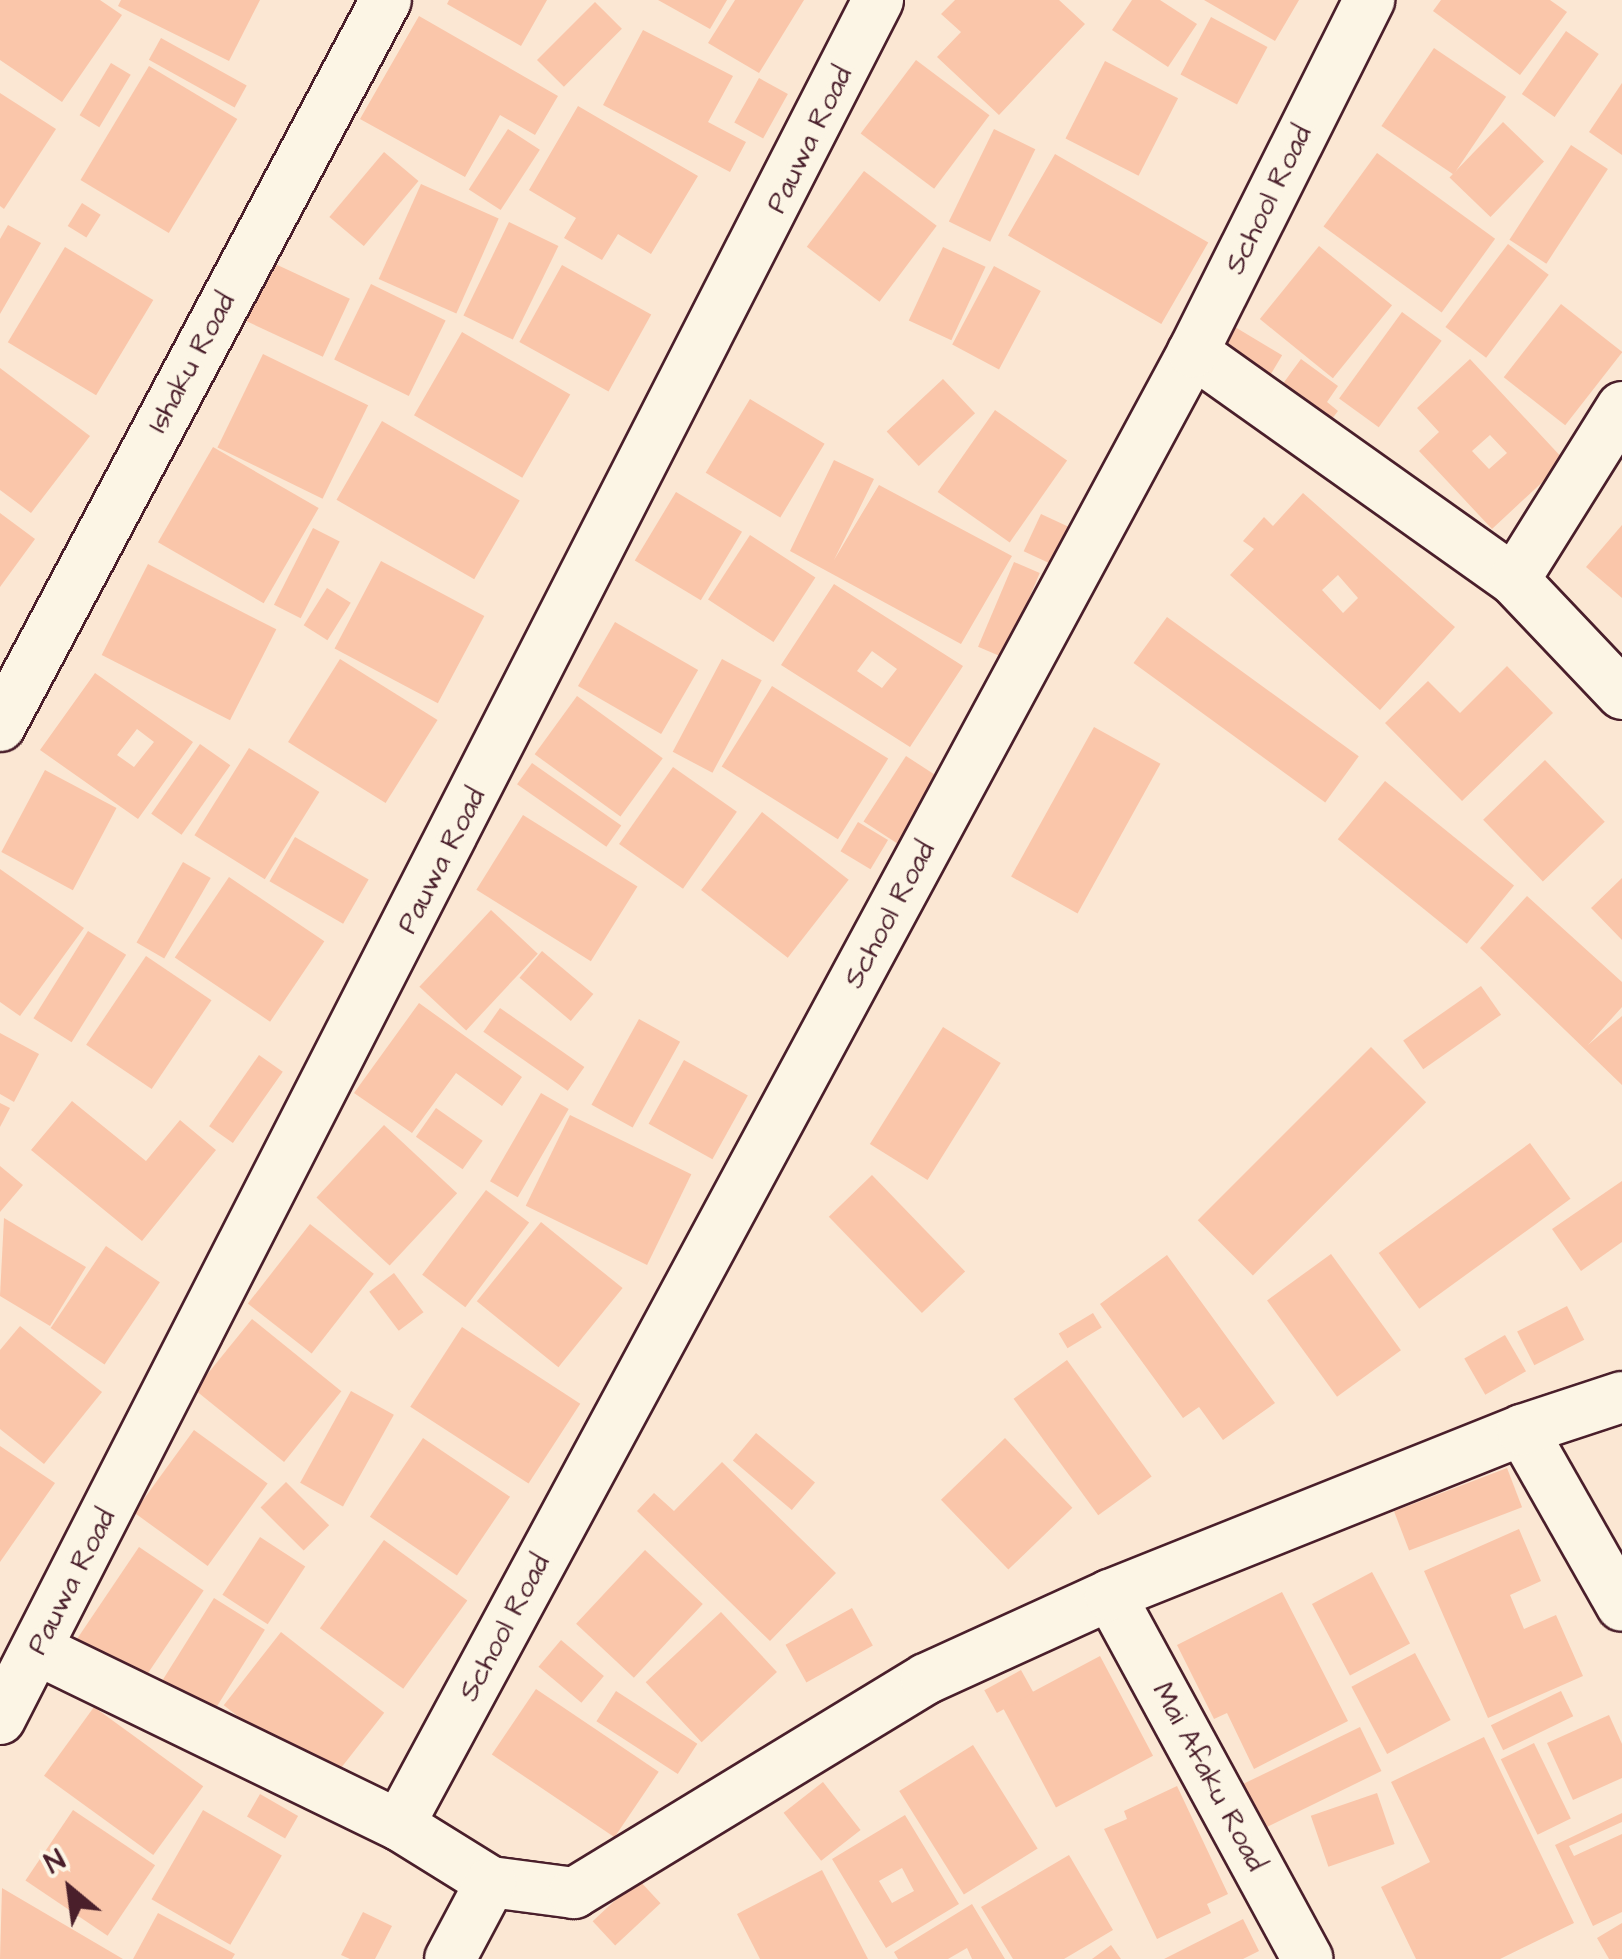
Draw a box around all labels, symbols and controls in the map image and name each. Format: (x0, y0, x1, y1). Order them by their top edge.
street label: Pauwa Road (760, 61, 860, 219)
street label: School Road (1219, 120, 1319, 280)
street label: Ishaku Road (141, 287, 243, 439)
street label: Pauwa Road (391, 783, 493, 939)
street label: School Road (837, 836, 943, 994)
street label: Pauwa Road (21, 1504, 123, 1660)
street label: School Road (452, 1549, 558, 1707)
street label: Mai Afaku Road (1145, 1677, 1273, 1877)
north arrow (20, 1839, 120, 1939)
text: N (38, 1841, 72, 1884)

